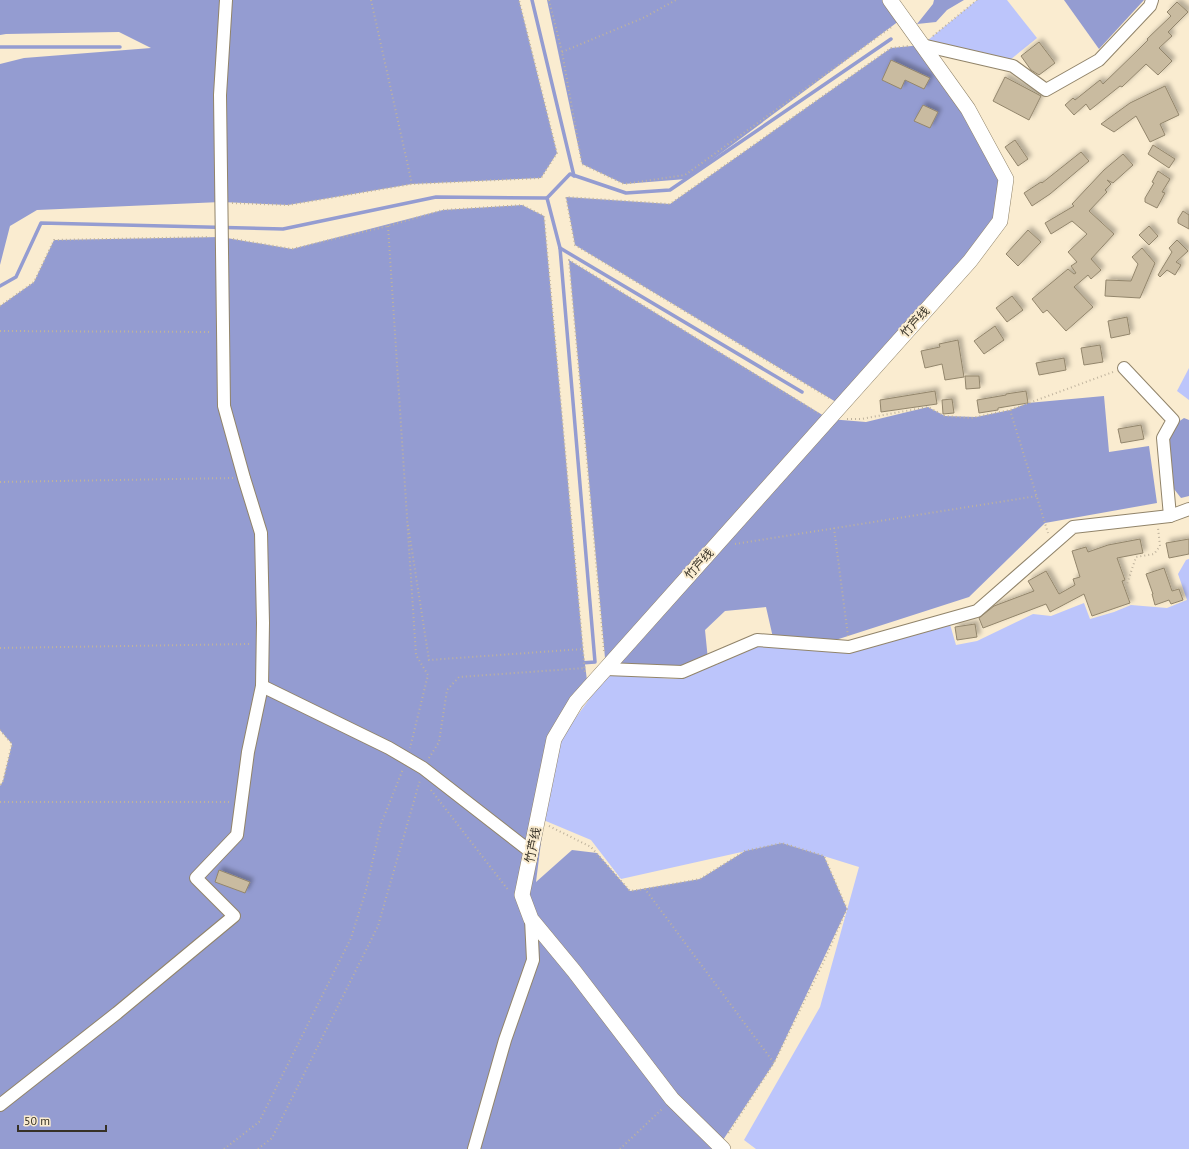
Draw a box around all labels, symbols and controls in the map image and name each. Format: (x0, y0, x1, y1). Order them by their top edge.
street label: 竹芦线 (897, 303, 932, 340)
street label: 竹芦线 (681, 545, 716, 582)
street label: 竹芦线 (521, 826, 544, 864)
scale bar (18, 1107, 106, 1133)
text: 50 m (24, 1113, 50, 1128)

